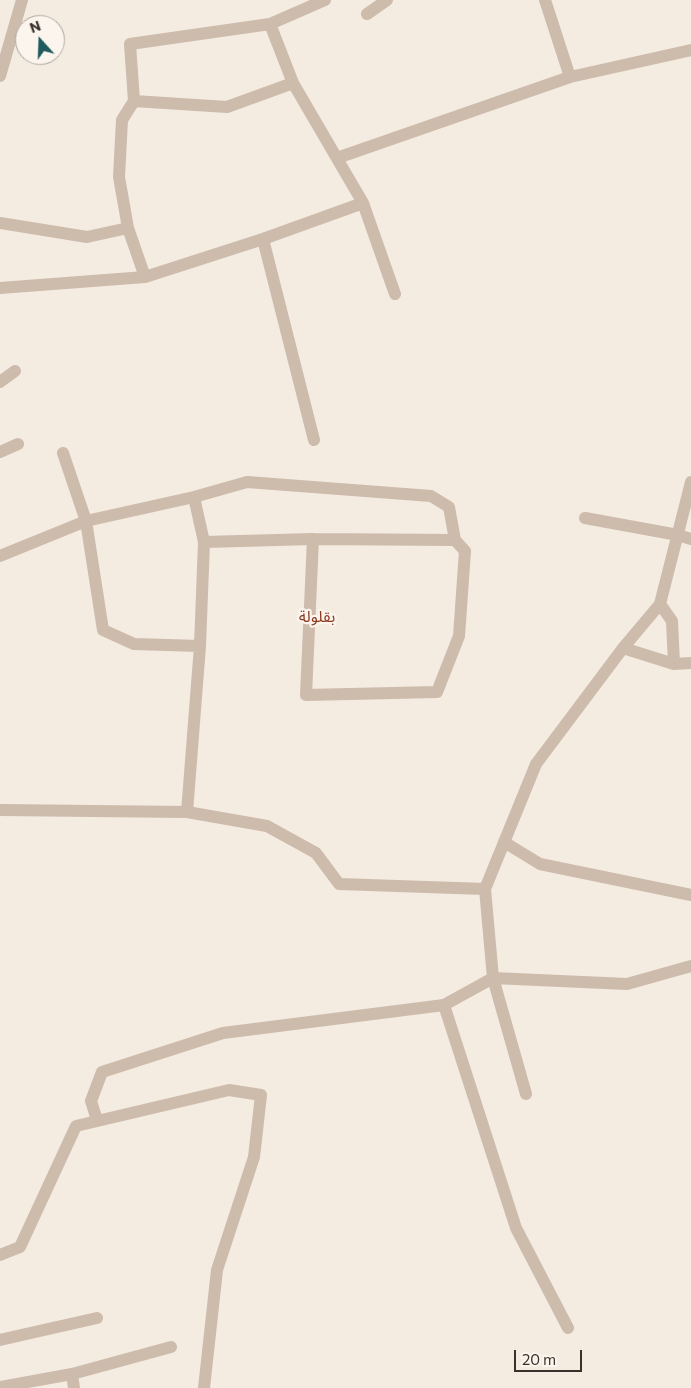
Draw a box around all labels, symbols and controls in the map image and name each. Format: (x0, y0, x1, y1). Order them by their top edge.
north arrow (15, 15, 65, 65)
text: N (27, 17, 43, 36)
district label: بقلولة (299, 607, 335, 627)
scale bar (516, 1340, 584, 1372)
text: 20 m (522, 1350, 556, 1368)

